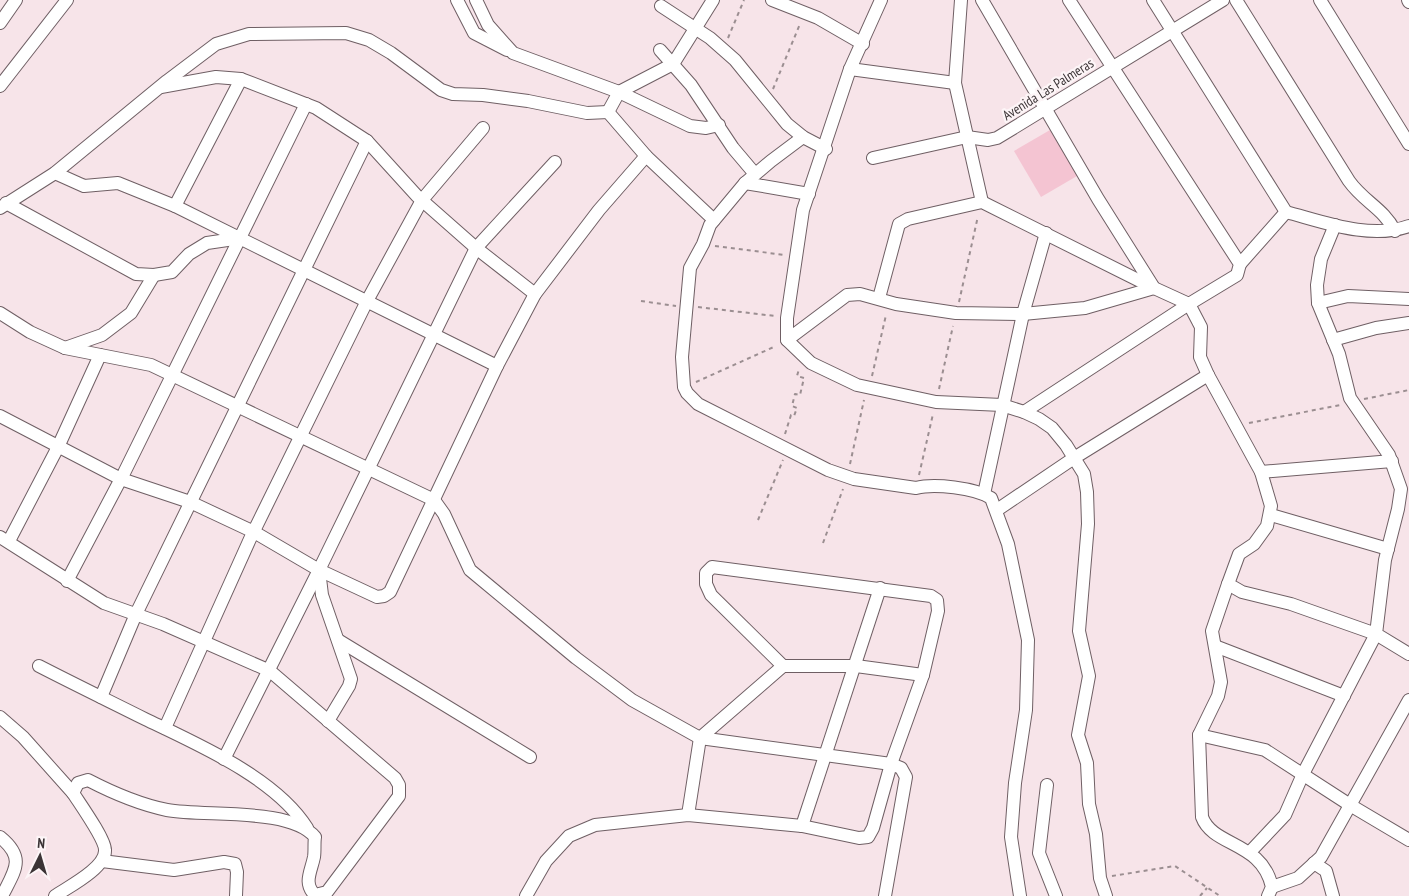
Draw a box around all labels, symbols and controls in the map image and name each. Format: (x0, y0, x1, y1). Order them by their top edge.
street label: Avenida Las Palmeras (999, 54, 1097, 124)
north arrow (15, 831, 65, 881)
text: N (37, 834, 46, 852)

